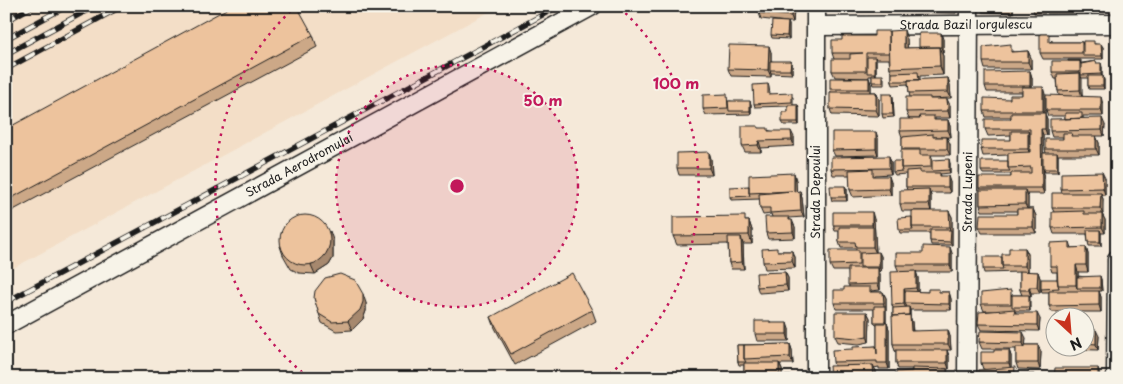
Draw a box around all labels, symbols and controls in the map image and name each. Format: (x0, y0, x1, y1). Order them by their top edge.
street label: Strada Bazil Iorgulescu (900, 15, 1032, 33)
text: 100 m (653, 71, 699, 94)
text: 50 m (524, 88, 562, 111)
street label: Strada Aerodromului (242, 128, 356, 201)
street label: Strada Depoului (806, 145, 824, 239)
street label: Strada Lupeni (958, 152, 976, 232)
centre of rings (448, 177, 466, 195)
north arrow (1046, 306, 1096, 356)
text: N (1066, 332, 1086, 356)

